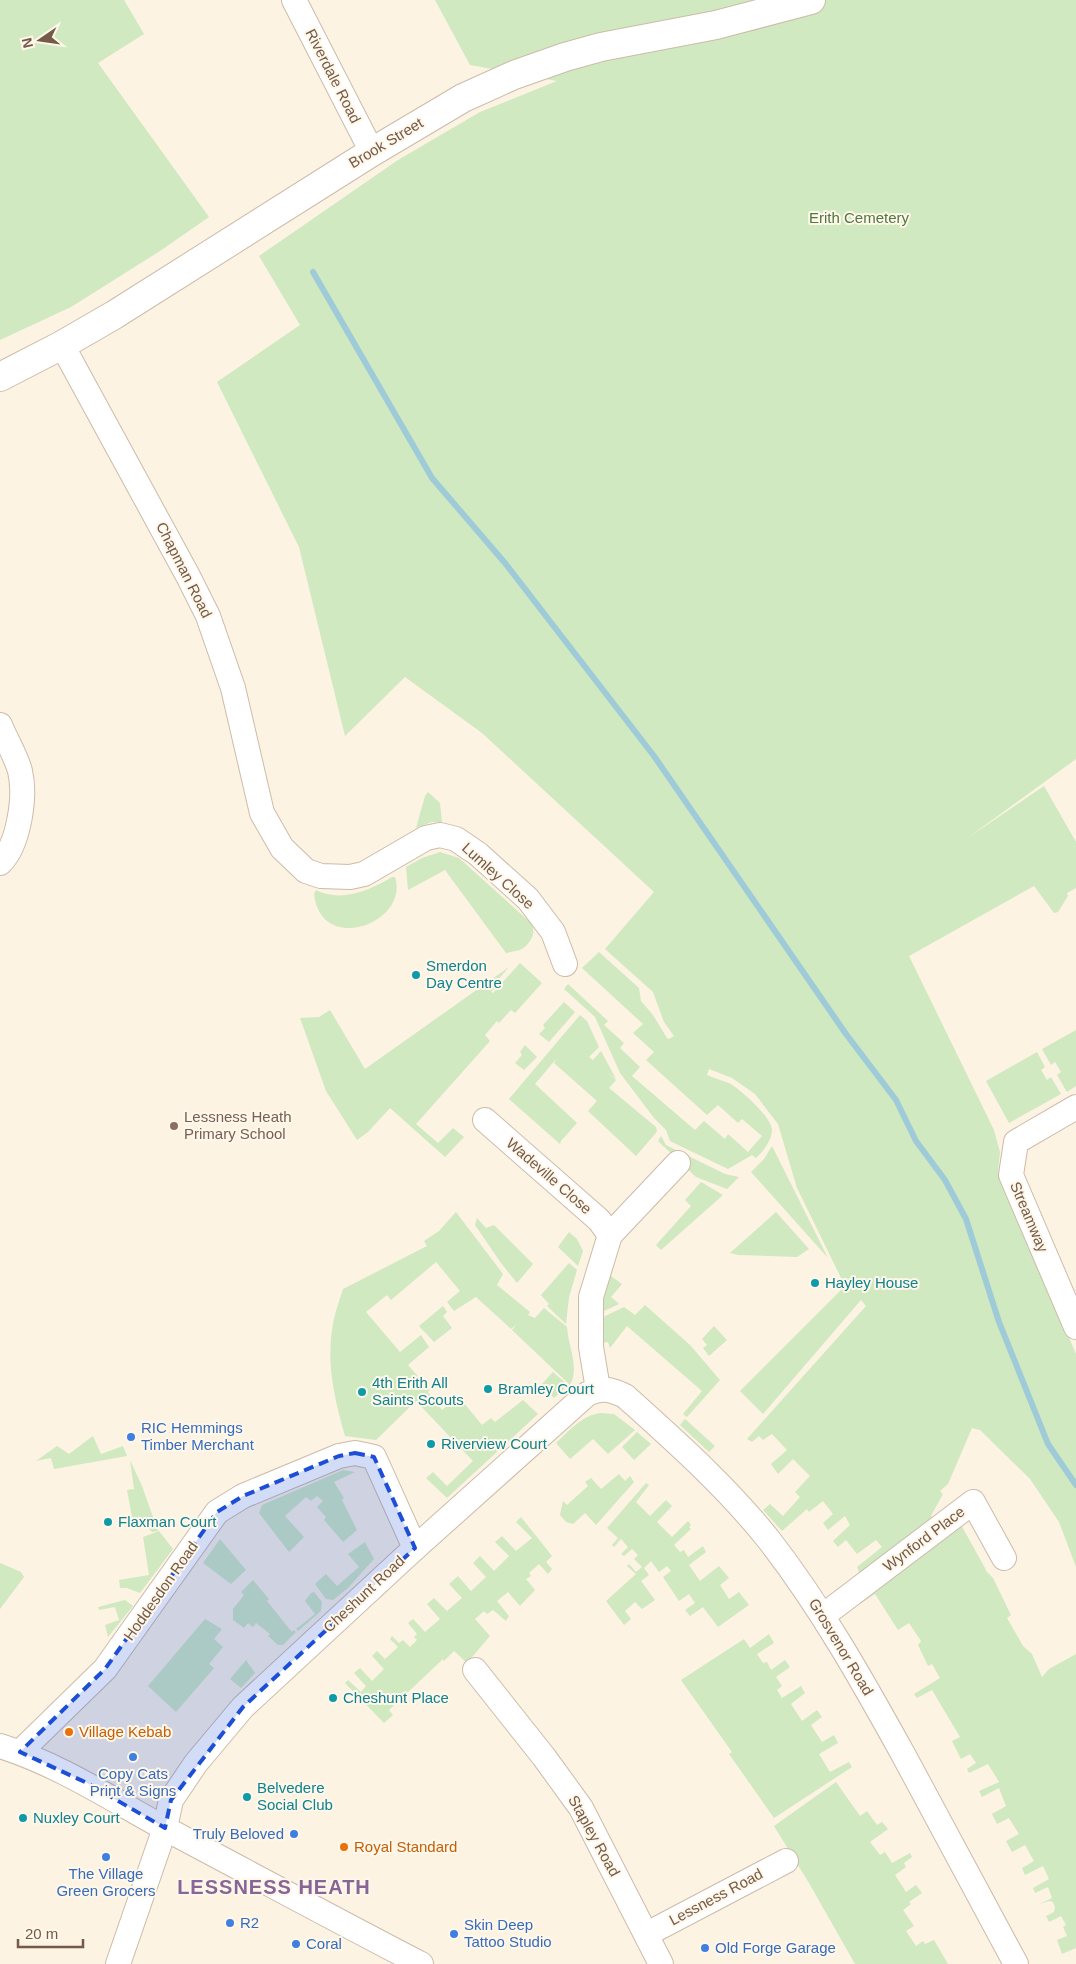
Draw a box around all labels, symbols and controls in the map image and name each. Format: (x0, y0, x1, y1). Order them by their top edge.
north arrow (15, 15, 65, 65)
street label: Riverdale Road (302, 26, 364, 126)
text: N (18, 36, 36, 50)
street label: Brook Street (346, 113, 427, 171)
park label: Erith Cemetery (809, 209, 910, 226)
street label: Chapman Road (153, 519, 216, 620)
street label: Lumley Close (459, 839, 538, 912)
place label: Smerdon Day Centre (426, 957, 502, 991)
marker: Smerdon Day Centre (410, 969, 422, 981)
place label: Lessness Heath Primary School (184, 1108, 292, 1142)
marker: Lessness Heath Primary School (168, 1120, 180, 1132)
street label: Wadeville Close (503, 1134, 595, 1217)
street label: Streamway (1007, 1179, 1052, 1255)
place label: Hayley House (825, 1274, 918, 1291)
marker: Hayley House (809, 1277, 821, 1289)
place label: 4th Erith All Saints Scouts (372, 1374, 464, 1408)
place label: Bramley Court (498, 1380, 595, 1397)
marker: Bramley Court (482, 1383, 494, 1395)
marker: 4th Erith All Saints Scouts (356, 1386, 368, 1398)
place label: RIC Hemmings Timber Merchant (141, 1419, 255, 1453)
marker: RIC Hemmings Timber Merchant (125, 1431, 137, 1443)
place label: Riverview Court (441, 1435, 548, 1452)
marker: Riverview Court (425, 1438, 437, 1450)
street label: Wynford Place (880, 1503, 968, 1575)
place label: Flaxman Court (118, 1513, 217, 1530)
marker: Flaxman Court (102, 1516, 114, 1528)
street label: Hoddesdon Road (120, 1538, 201, 1643)
street label: Cheshunt Road (320, 1552, 408, 1635)
street label: Grosvenor Road (806, 1595, 877, 1698)
place label: Cheshunt Place (343, 1689, 449, 1706)
marker: Cheshunt Place (327, 1692, 339, 1704)
place label: Village Kebab (79, 1723, 171, 1740)
marker: Village Kebab (63, 1726, 75, 1738)
marker: Copy Cats Print & Signs (127, 1751, 139, 1763)
place label: Copy Cats Print & Signs (90, 1765, 176, 1799)
place label: Belvedere Social Club (257, 1779, 333, 1813)
marker: Belvedere Social Club (241, 1791, 253, 1803)
street label: Stapley Road (565, 1792, 624, 1879)
place label: Nuxley Court (33, 1809, 121, 1826)
marker: Nuxley Court (17, 1812, 29, 1824)
place label: Truly Beloved (193, 1825, 284, 1842)
marker: Truly Beloved (288, 1828, 300, 1840)
place label: Royal Standard (354, 1838, 457, 1855)
marker: Royal Standard (338, 1841, 350, 1853)
marker: The Village Green Grocers (100, 1851, 112, 1863)
place label: The Village Green Grocers (56, 1865, 156, 1899)
street label: Lessness Road (666, 1865, 765, 1928)
district label: LESSNESS HEATH (177, 1876, 371, 1898)
place label: R2 (240, 1914, 259, 1931)
scale bar (18, 1916, 82, 1948)
place label: Skin Deep Tattoo Studio (464, 1916, 552, 1950)
marker: R2 (224, 1917, 236, 1929)
text: 20 m (25, 1925, 58, 1942)
marker: Skin Deep Tattoo Studio (448, 1928, 460, 1940)
place label: Coral (306, 1935, 342, 1952)
marker: Coral (290, 1938, 302, 1950)
place label: Old Forge Garage (715, 1939, 836, 1956)
marker: Old Forge Garage (699, 1942, 711, 1954)

